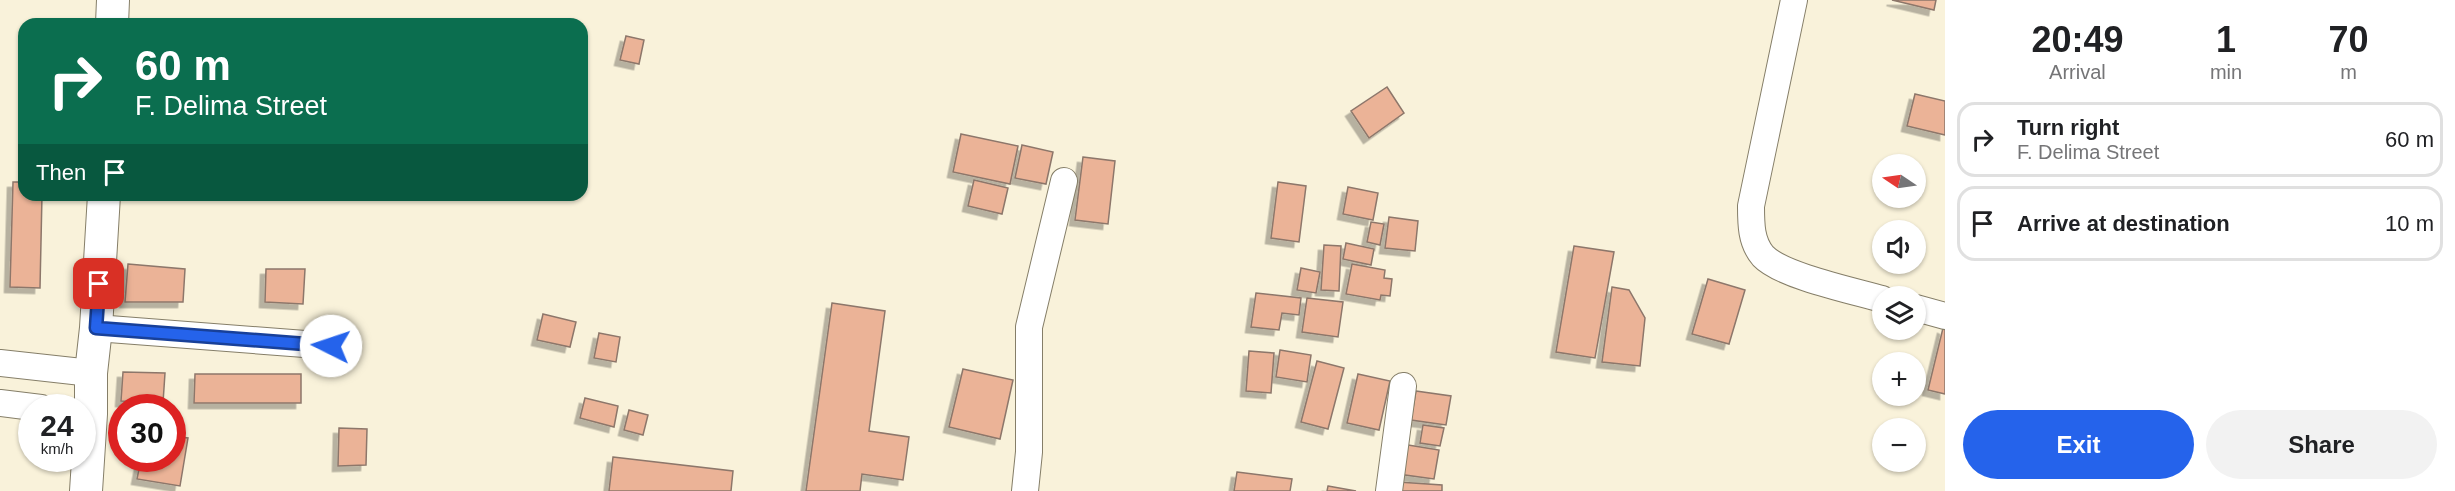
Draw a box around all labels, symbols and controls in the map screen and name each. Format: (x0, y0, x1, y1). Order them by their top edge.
text: 20:49 (2031, 19, 2123, 60)
text: 1 (2216, 19, 2236, 60)
text: 70 (2329, 19, 2369, 60)
icon: right (36, 42, 114, 120)
text: 60 m (135, 42, 231, 89)
text: Arrival (2049, 61, 2106, 83)
text: min (2210, 61, 2242, 83)
text: m (2340, 61, 2357, 83)
text: F. Delima Street (135, 91, 327, 121)
text: Turn right (2017, 115, 2119, 140)
icon: right (1966, 123, 1999, 156)
text: 60 m (2385, 127, 2434, 152)
text: F. Delima Street (2017, 141, 2159, 163)
north arrow (1872, 154, 1926, 208)
map controls (1872, 154, 1926, 472)
icon: arrive (98, 156, 131, 189)
text: Then (36, 160, 86, 185)
icon: arrive (1966, 207, 1999, 240)
text: Arrive at destination (2017, 211, 2230, 236)
text: 10 m (2385, 211, 2434, 236)
button: sound (1872, 220, 1926, 274)
pin (73, 258, 124, 309)
icon: arrive (82, 267, 115, 300)
button: layers (1872, 286, 1926, 340)
position arrow (299, 314, 363, 378)
button: + (1872, 352, 1926, 406)
speed limit sign: 30 (108, 394, 186, 472)
text: 24 (40, 409, 74, 442)
button: Exit (1963, 410, 2194, 479)
button: Share (2206, 410, 2437, 479)
button: − (1872, 418, 1926, 472)
text: km/h (41, 440, 73, 457)

